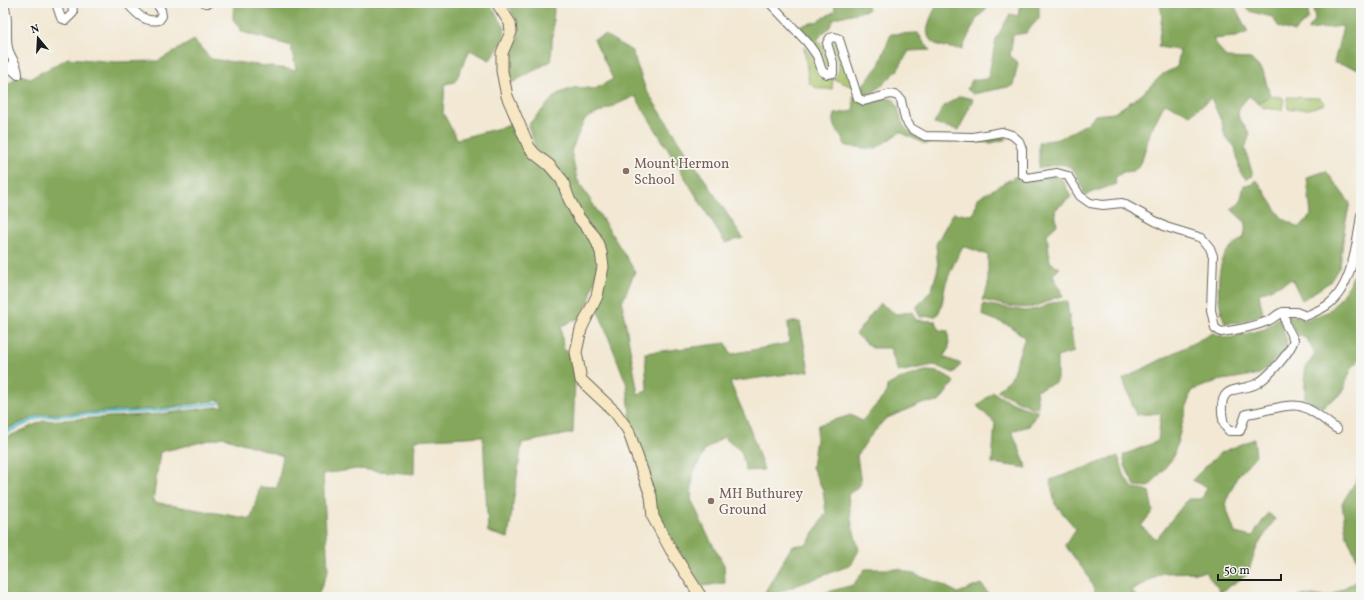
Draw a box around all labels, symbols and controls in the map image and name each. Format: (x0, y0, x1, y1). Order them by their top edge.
north arrow (18, 18, 58, 58)
text: N (29, 22, 41, 38)
place label: Mount Hermon School (634, 155, 729, 190)
marker: Mount Hermon School (621, 166, 631, 176)
place label: MH Buthurey Ground (719, 485, 804, 520)
marker: MH Buthurey Ground (706, 496, 716, 506)
scale bar (1218, 556, 1281, 582)
text: 50 m (1224, 563, 1250, 579)

